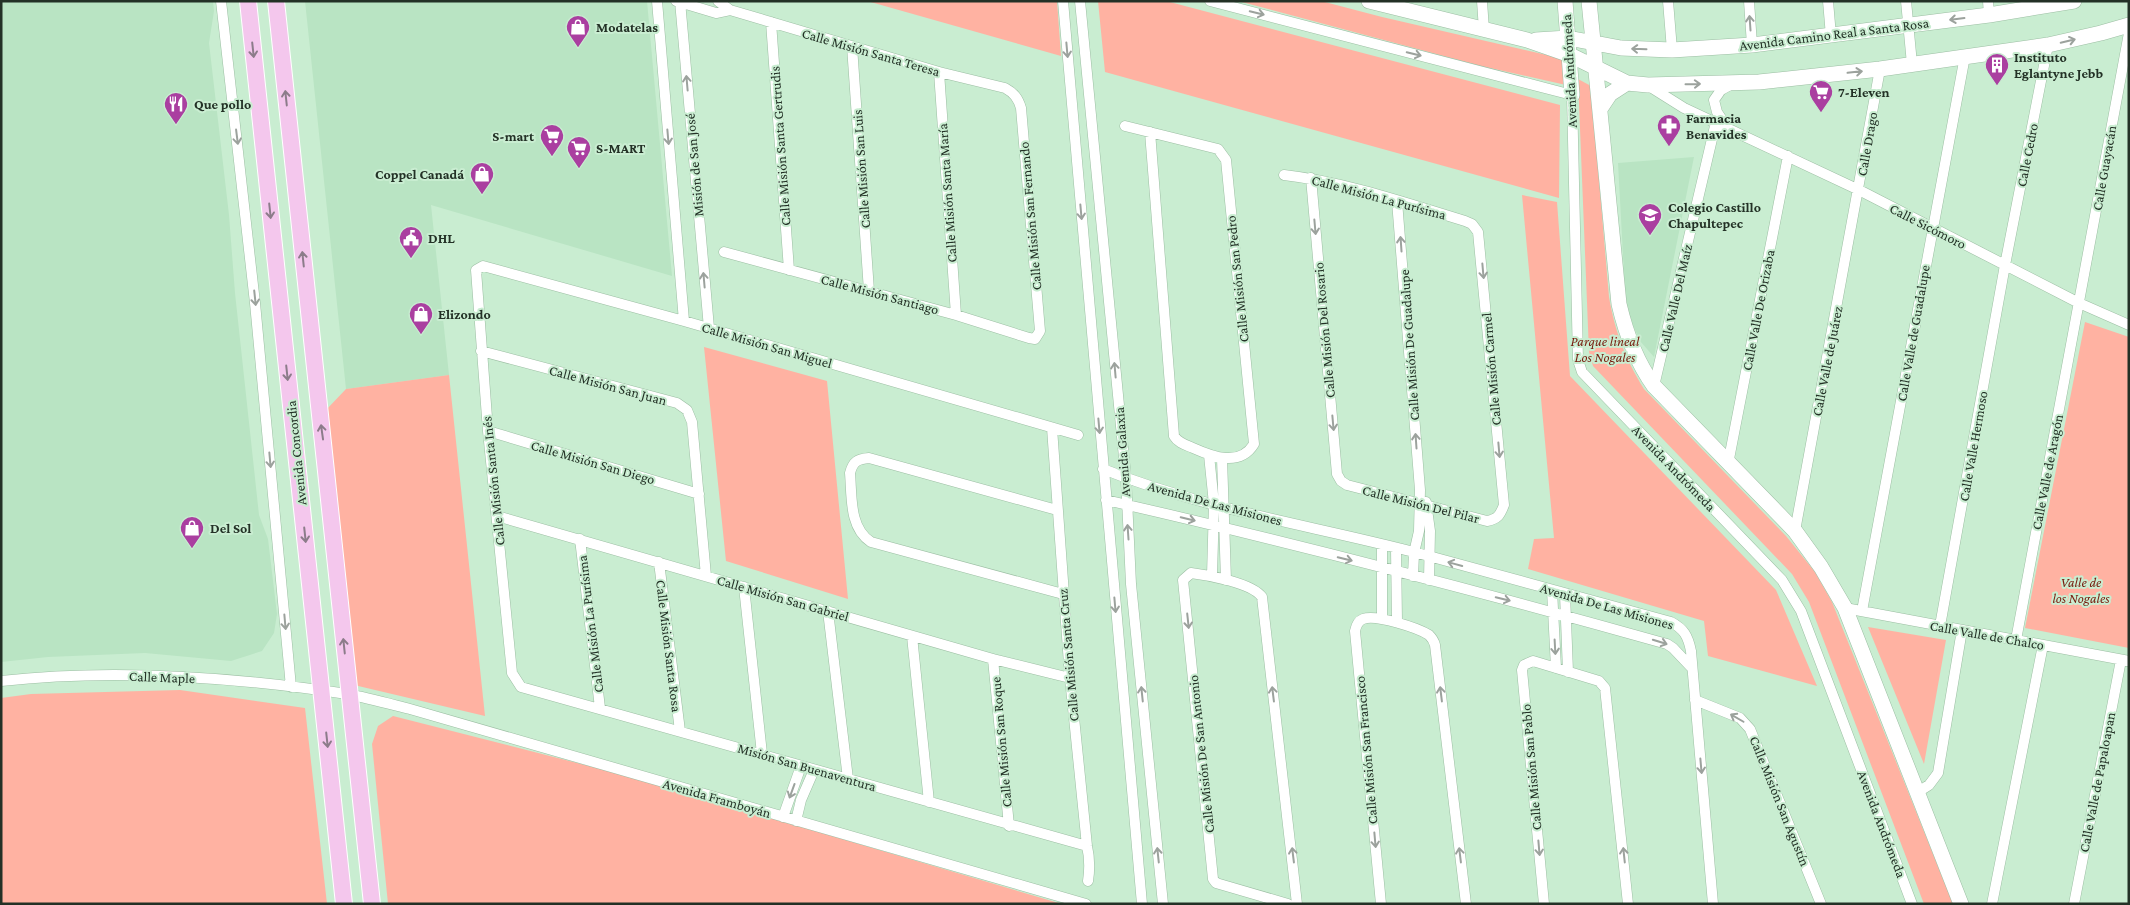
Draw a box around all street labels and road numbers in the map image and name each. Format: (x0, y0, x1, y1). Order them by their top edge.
street label: Avenida Andrómeda (1558, 13, 1580, 128)
street label: Avenida Camino Real a Santa Rosa (1738, 14, 1930, 54)
street label: Calle Misión Santa Teresa (800, 25, 942, 79)
street label: Calle Misión Santa Gertrudis (766, 66, 794, 226)
street label: Calle Misión San Luis (849, 109, 873, 229)
street label: Calle Drago (1853, 111, 1881, 177)
street label: Misión de San José (682, 113, 706, 217)
street label: Calle Misión Santa María (934, 122, 960, 263)
street label: Calle Cedro (2013, 122, 2041, 188)
street label: Calle Guayacán (2089, 124, 2119, 212)
street label: Calle Misión San Fernando (1016, 141, 1044, 291)
street label: Calle Misión La Purísima (1310, 171, 1448, 223)
street label: Calle Sicómoro (1887, 200, 1969, 252)
street label: Calle Misión San Pedro (1222, 215, 1252, 343)
street label: Calle Valle Del Maíz (1655, 242, 1695, 354)
street label: Calle Valle De Orizaba (1738, 248, 1778, 372)
street label: Calle Misión Del Rosario (1310, 261, 1338, 399)
street label: Calle Valle de Guadalupe (1893, 264, 1933, 402)
street label: Calle Misión De Guadalupe (1396, 269, 1422, 421)
street label: Calle Misión Santiago (819, 271, 941, 317)
street label: Calle Valle de Juárez (1808, 305, 1846, 417)
street label: Calle Misión Carmel (1478, 312, 1504, 426)
street label: Calle Misión San Miguel (700, 319, 834, 371)
street label: Calle Misión San Juan (547, 362, 669, 409)
street label: Calle Valle Hermoso (1955, 390, 1991, 502)
street label: Avenida Concordia (282, 399, 309, 506)
street label: Avenida Galaxia (1111, 406, 1133, 497)
street label: Calle Valle de Aragón (2028, 412, 2066, 531)
street label: Calle Misión Santa Inés (478, 416, 508, 546)
street label: Avenida Andrómeda (1629, 422, 1720, 515)
street label: Calle Misión San Diego (529, 437, 657, 487)
street label: Avenida De Las Misiones (1146, 477, 1284, 529)
street label: Calle Misión Del Pilar (1361, 482, 1481, 526)
street label: Calle Misión La Purísima (574, 554, 606, 694)
street label: Calle Misión San Gabriel (715, 571, 851, 625)
street label: Calle Misión Santa Rosa (653, 579, 685, 714)
street label: Avenida De Las Misiones (1538, 579, 1676, 633)
street label: Calle Misión Santa Cruz (1054, 588, 1082, 722)
street label: Calle Valle de Chalco (1929, 617, 2045, 653)
street label: Calle Maple (129, 668, 195, 686)
street label: Calle Misión De San Antonio (1185, 674, 1217, 834)
street label: Calle Misión San Francisco (1352, 675, 1380, 825)
street label: Calle Misión San Roque (987, 676, 1015, 808)
street label: Calle Misión San Pablo (1518, 703, 1544, 831)
street label: Calle Valle de Papaloapan (2076, 710, 2119, 853)
street label: Calle Misión San Agustín (1747, 734, 1814, 869)
street label: Misión San Buenaventura (736, 740, 878, 795)
street label: Avenida Andrómeda (1854, 768, 1910, 880)
street label: Avenida Framboyán (661, 775, 773, 821)

